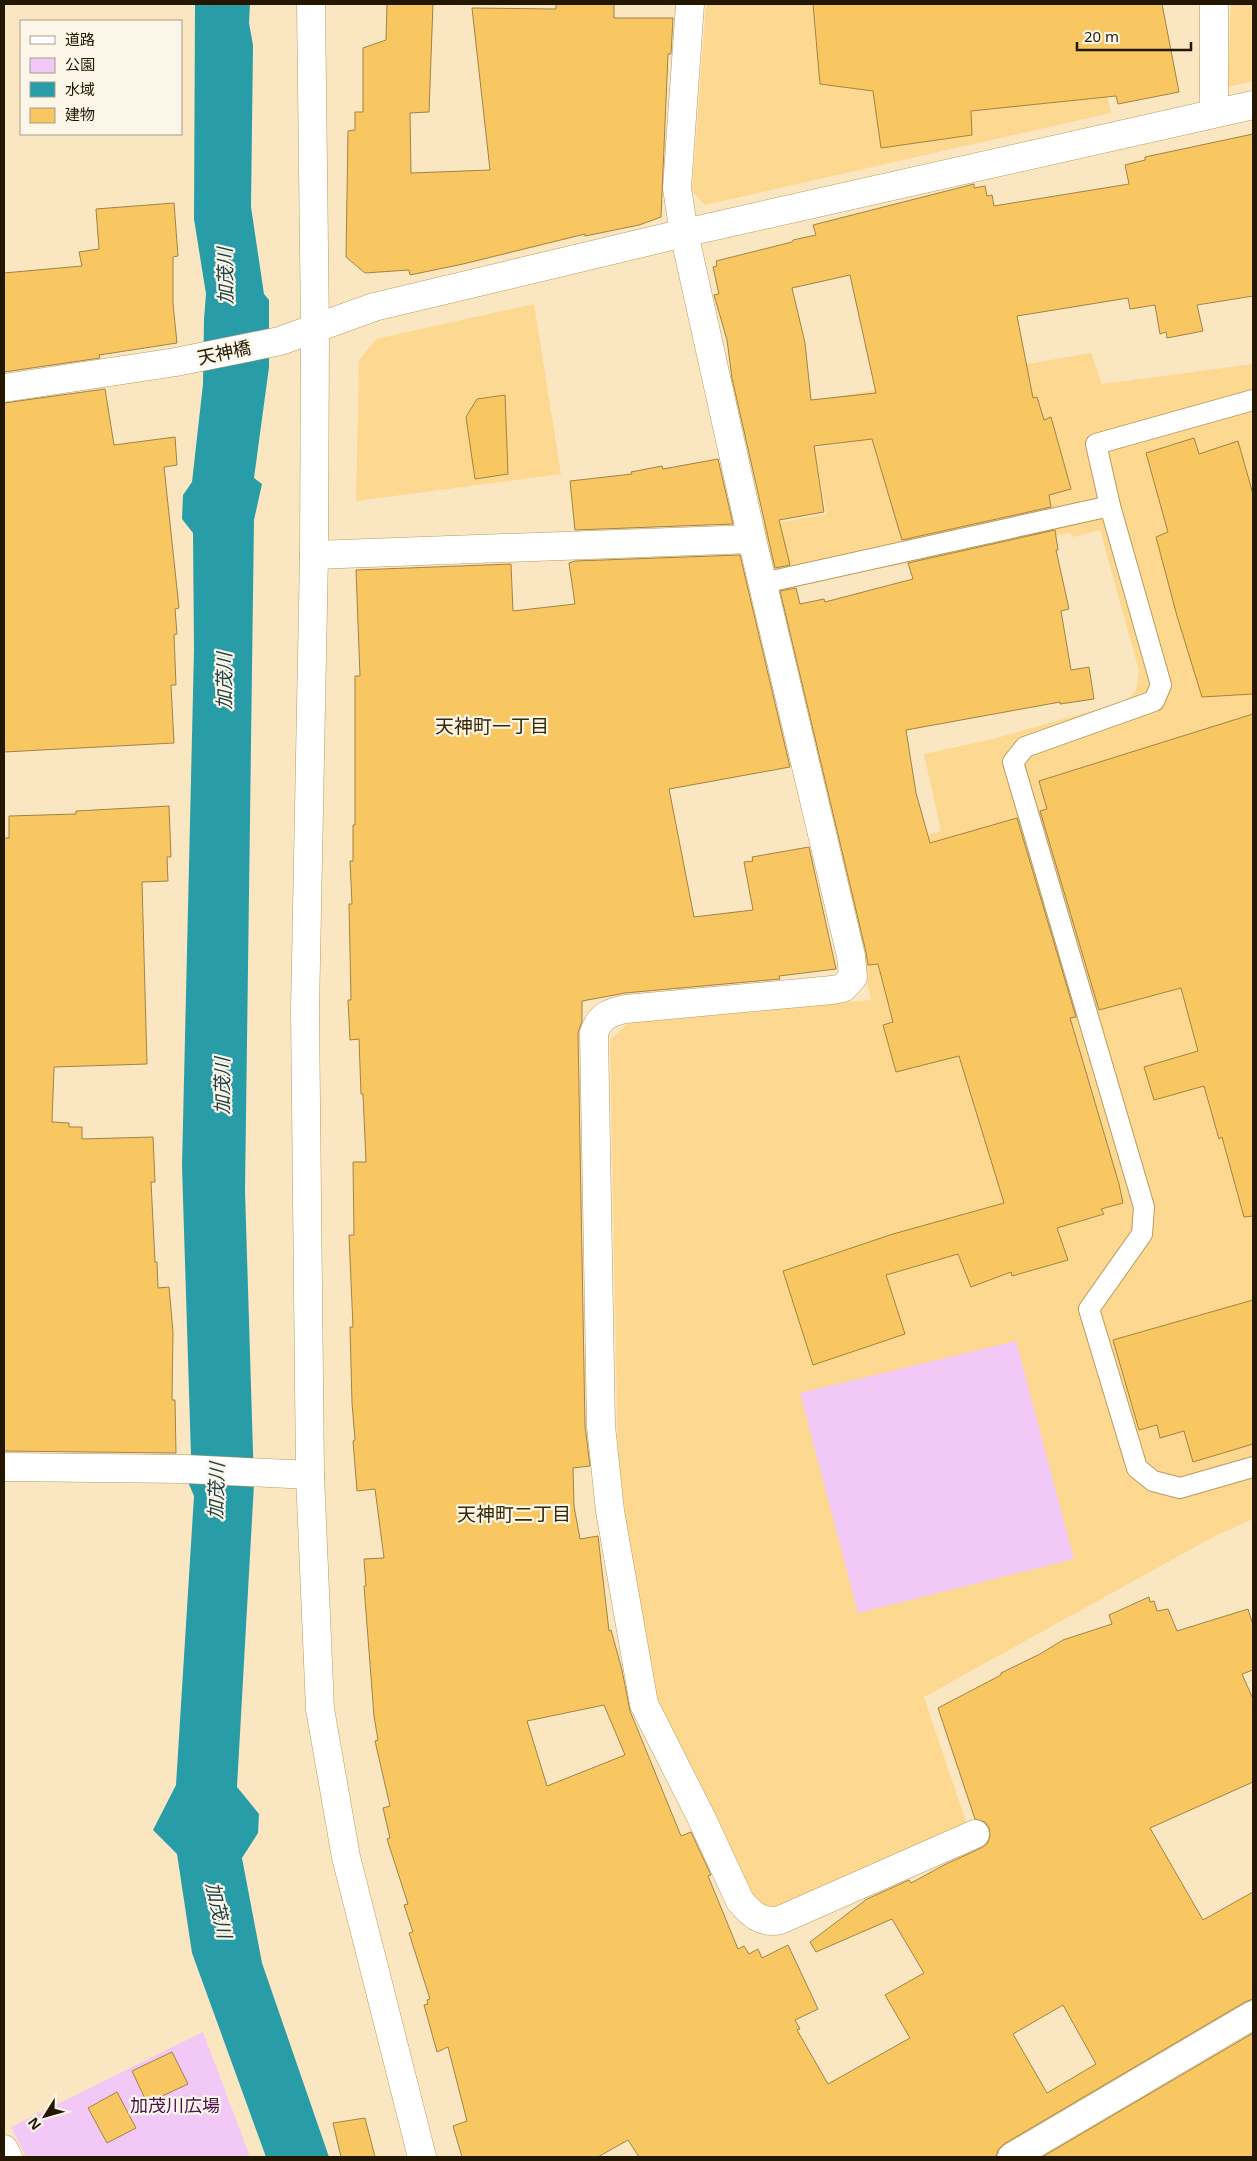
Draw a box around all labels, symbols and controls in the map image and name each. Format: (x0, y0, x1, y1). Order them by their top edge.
legend (20, 20, 182, 135)
scale bar (1077, 20, 1191, 52)
text: 20 m (1084, 26, 1119, 46)
text: 道路 (65, 29, 95, 49)
text: 公園 (65, 54, 95, 74)
text: 水域 (65, 79, 95, 99)
text: 建物 (65, 104, 95, 124)
water label: 加茂川 (211, 245, 238, 305)
street label: 天神橋 (195, 335, 253, 369)
water label: 加茂川 (211, 651, 237, 710)
district label: 天神町一丁目 (435, 713, 549, 739)
water label: 加茂川 (209, 1056, 235, 1115)
water label: 加茂川 (202, 1460, 230, 1520)
district label: 天神町二丁目 (457, 1501, 571, 1527)
water label: 加茂川 (200, 1879, 239, 1943)
north arrow (20, 2091, 70, 2141)
park label: 加茂川広場 (130, 2093, 220, 2117)
text: N (23, 2114, 45, 2134)

